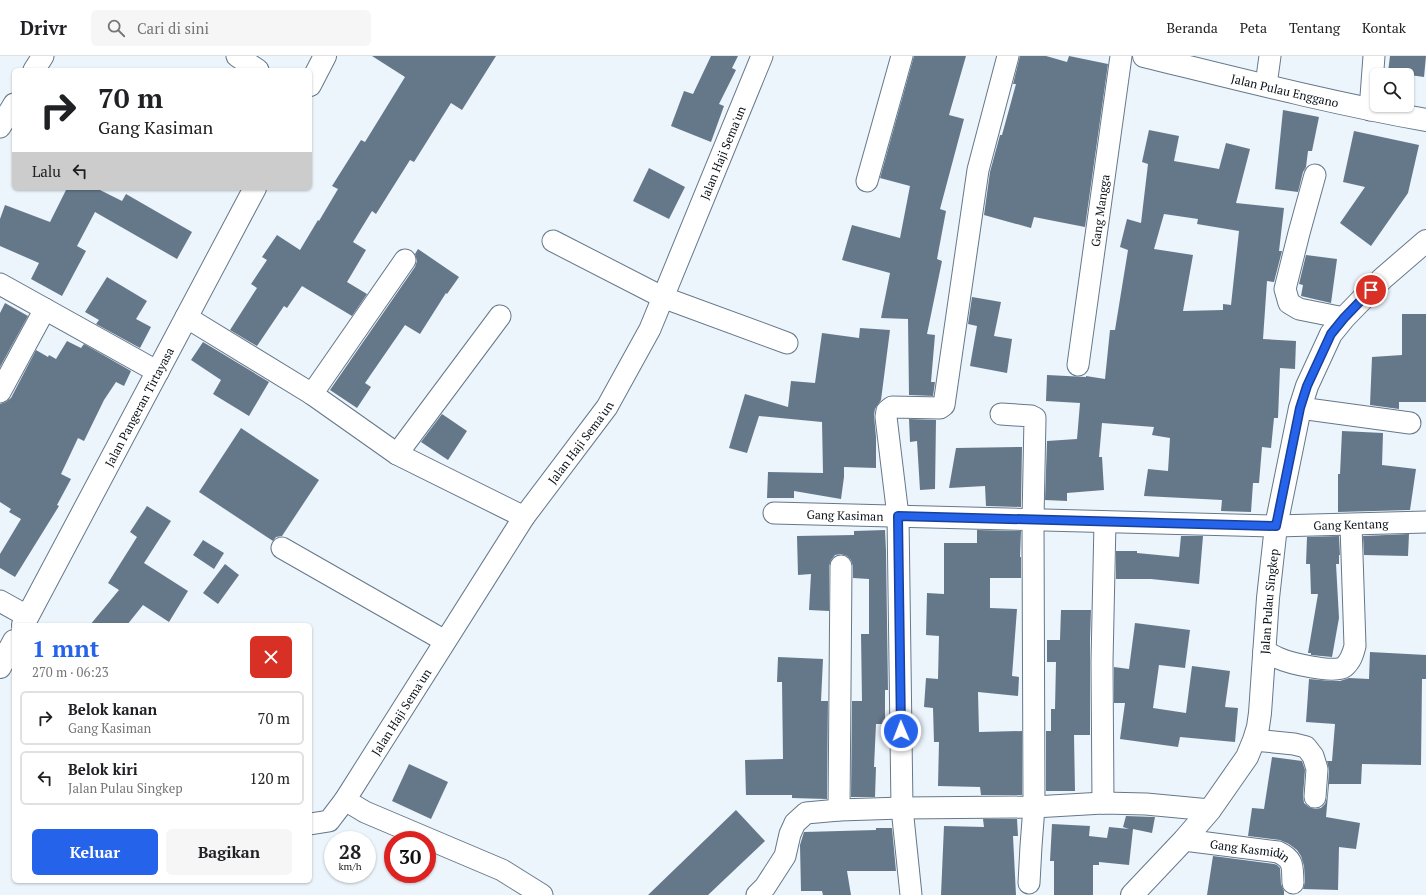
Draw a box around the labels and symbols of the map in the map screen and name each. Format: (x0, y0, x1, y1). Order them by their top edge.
street label: Jalan Pulau Enggano (1230, 70, 1340, 110)
street label: Jalan Haji Sema'un (696, 104, 748, 202)
street label: Gang Mangga (1087, 173, 1112, 248)
pin (1354, 273, 1388, 307)
street label: Jalan Pangeran Tirtayasa (101, 345, 177, 469)
street label: Jalan Haji Sema'un (544, 398, 616, 487)
street label: Gang Kasiman (806, 506, 884, 523)
street label: Gang Kentang (1313, 515, 1389, 533)
street label: Jalan Pulau Singkep (1257, 548, 1281, 655)
street label: Jalan Haji Sema'un (368, 666, 434, 758)
position arrow (880, 710, 922, 752)
speed limit sign: 30 (384, 831, 436, 883)
street label: Gang Kasmidin (1209, 836, 1294, 865)

